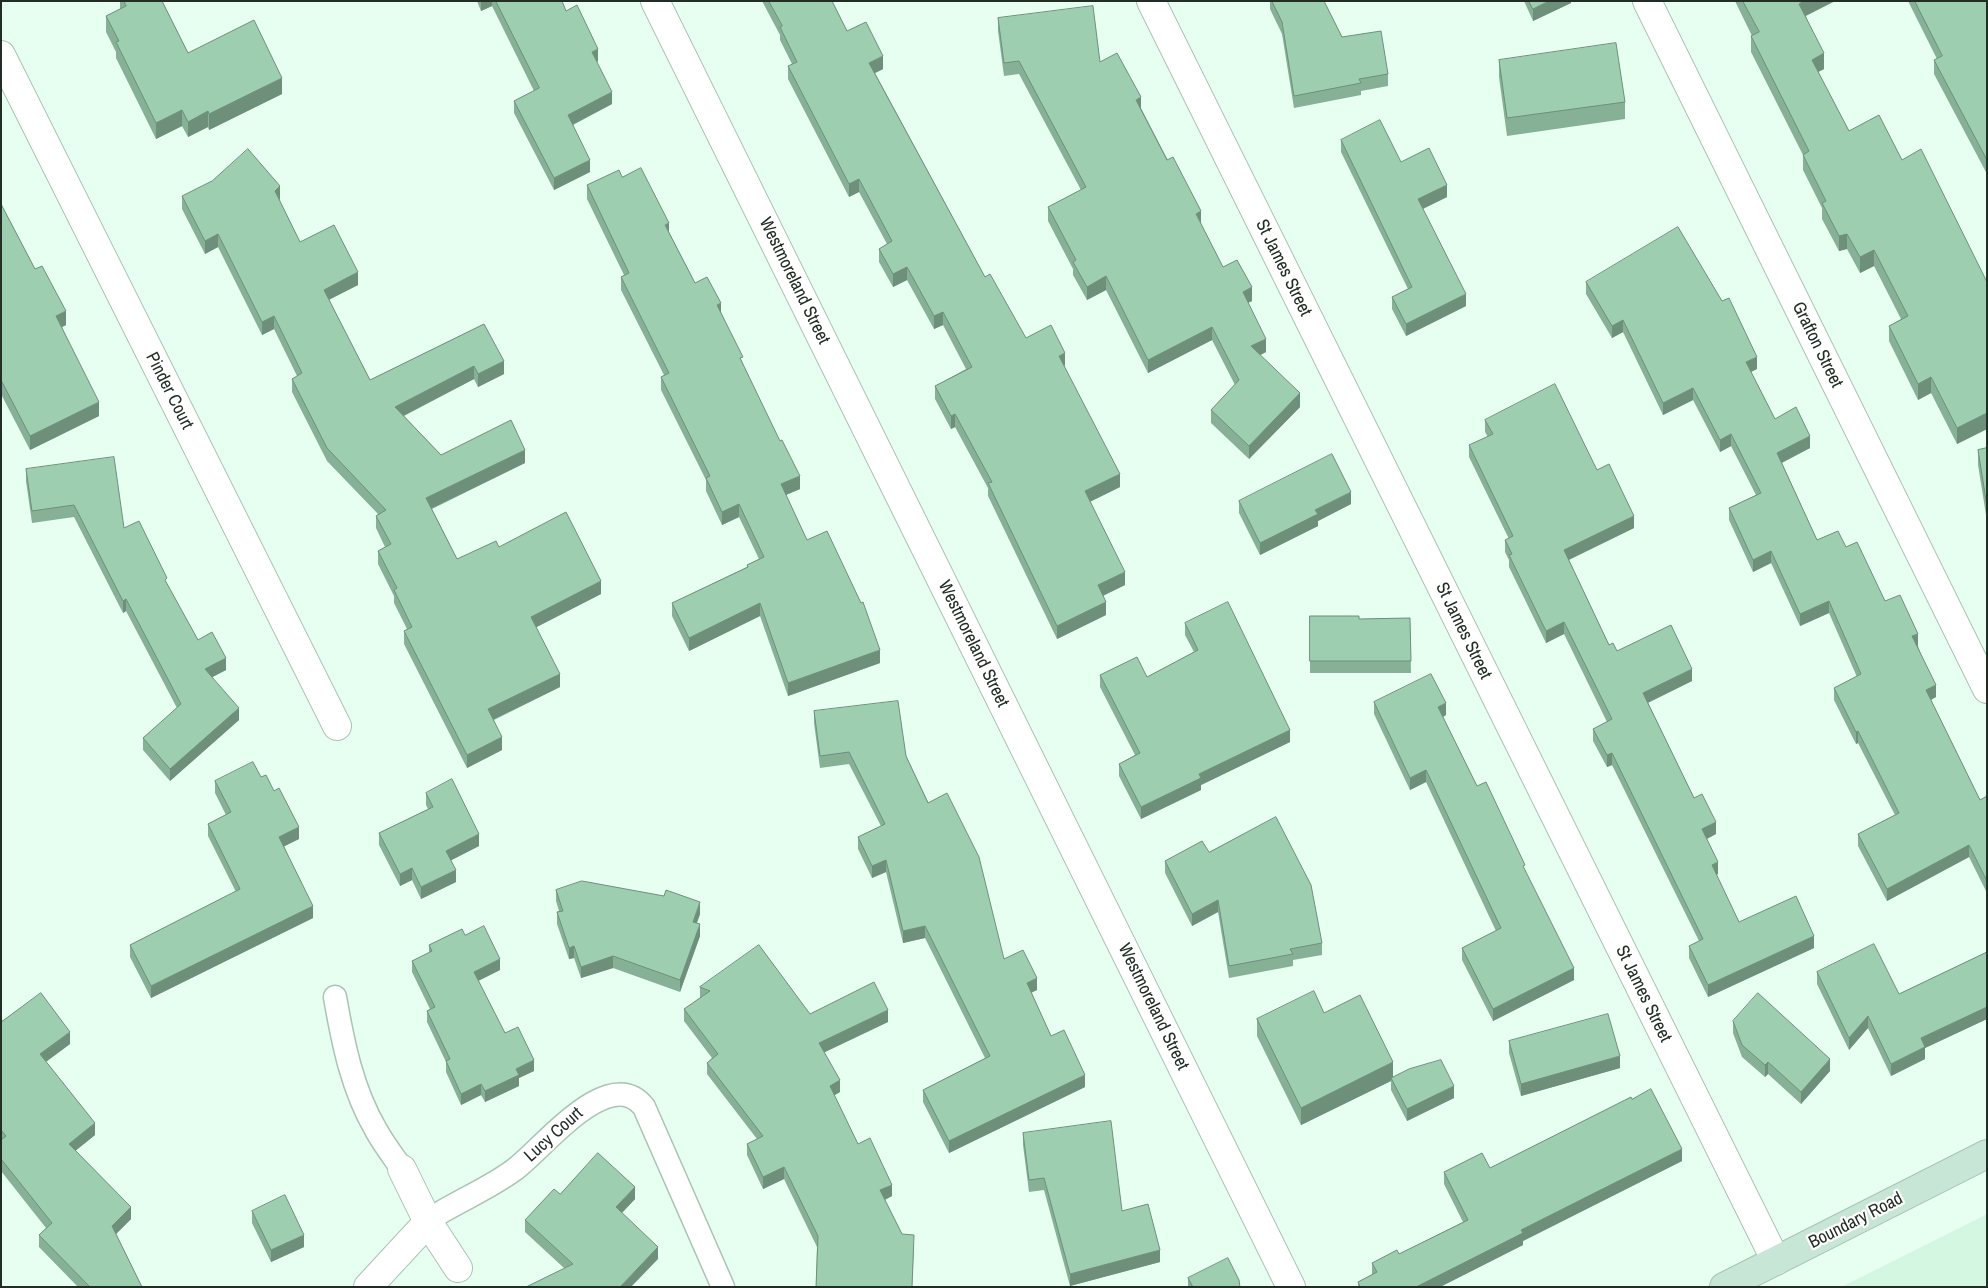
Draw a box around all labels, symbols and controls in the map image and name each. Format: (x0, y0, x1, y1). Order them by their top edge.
street label: Westmoreland Street (754, 214, 834, 348)
street label: St James Street (1250, 216, 1316, 320)
street label: Grafton Street (1787, 299, 1847, 391)
street label: Pinder Court (140, 349, 198, 433)
street label: Westmoreland Street (933, 577, 1013, 711)
street label: St James Street (1430, 579, 1496, 683)
street label: Westmoreland Street (1113, 940, 1193, 1074)
street label: St James Street (1610, 942, 1676, 1046)
street label: Lucy Court (520, 1103, 588, 1167)
street label: Boundary Road (1805, 1188, 1907, 1254)

